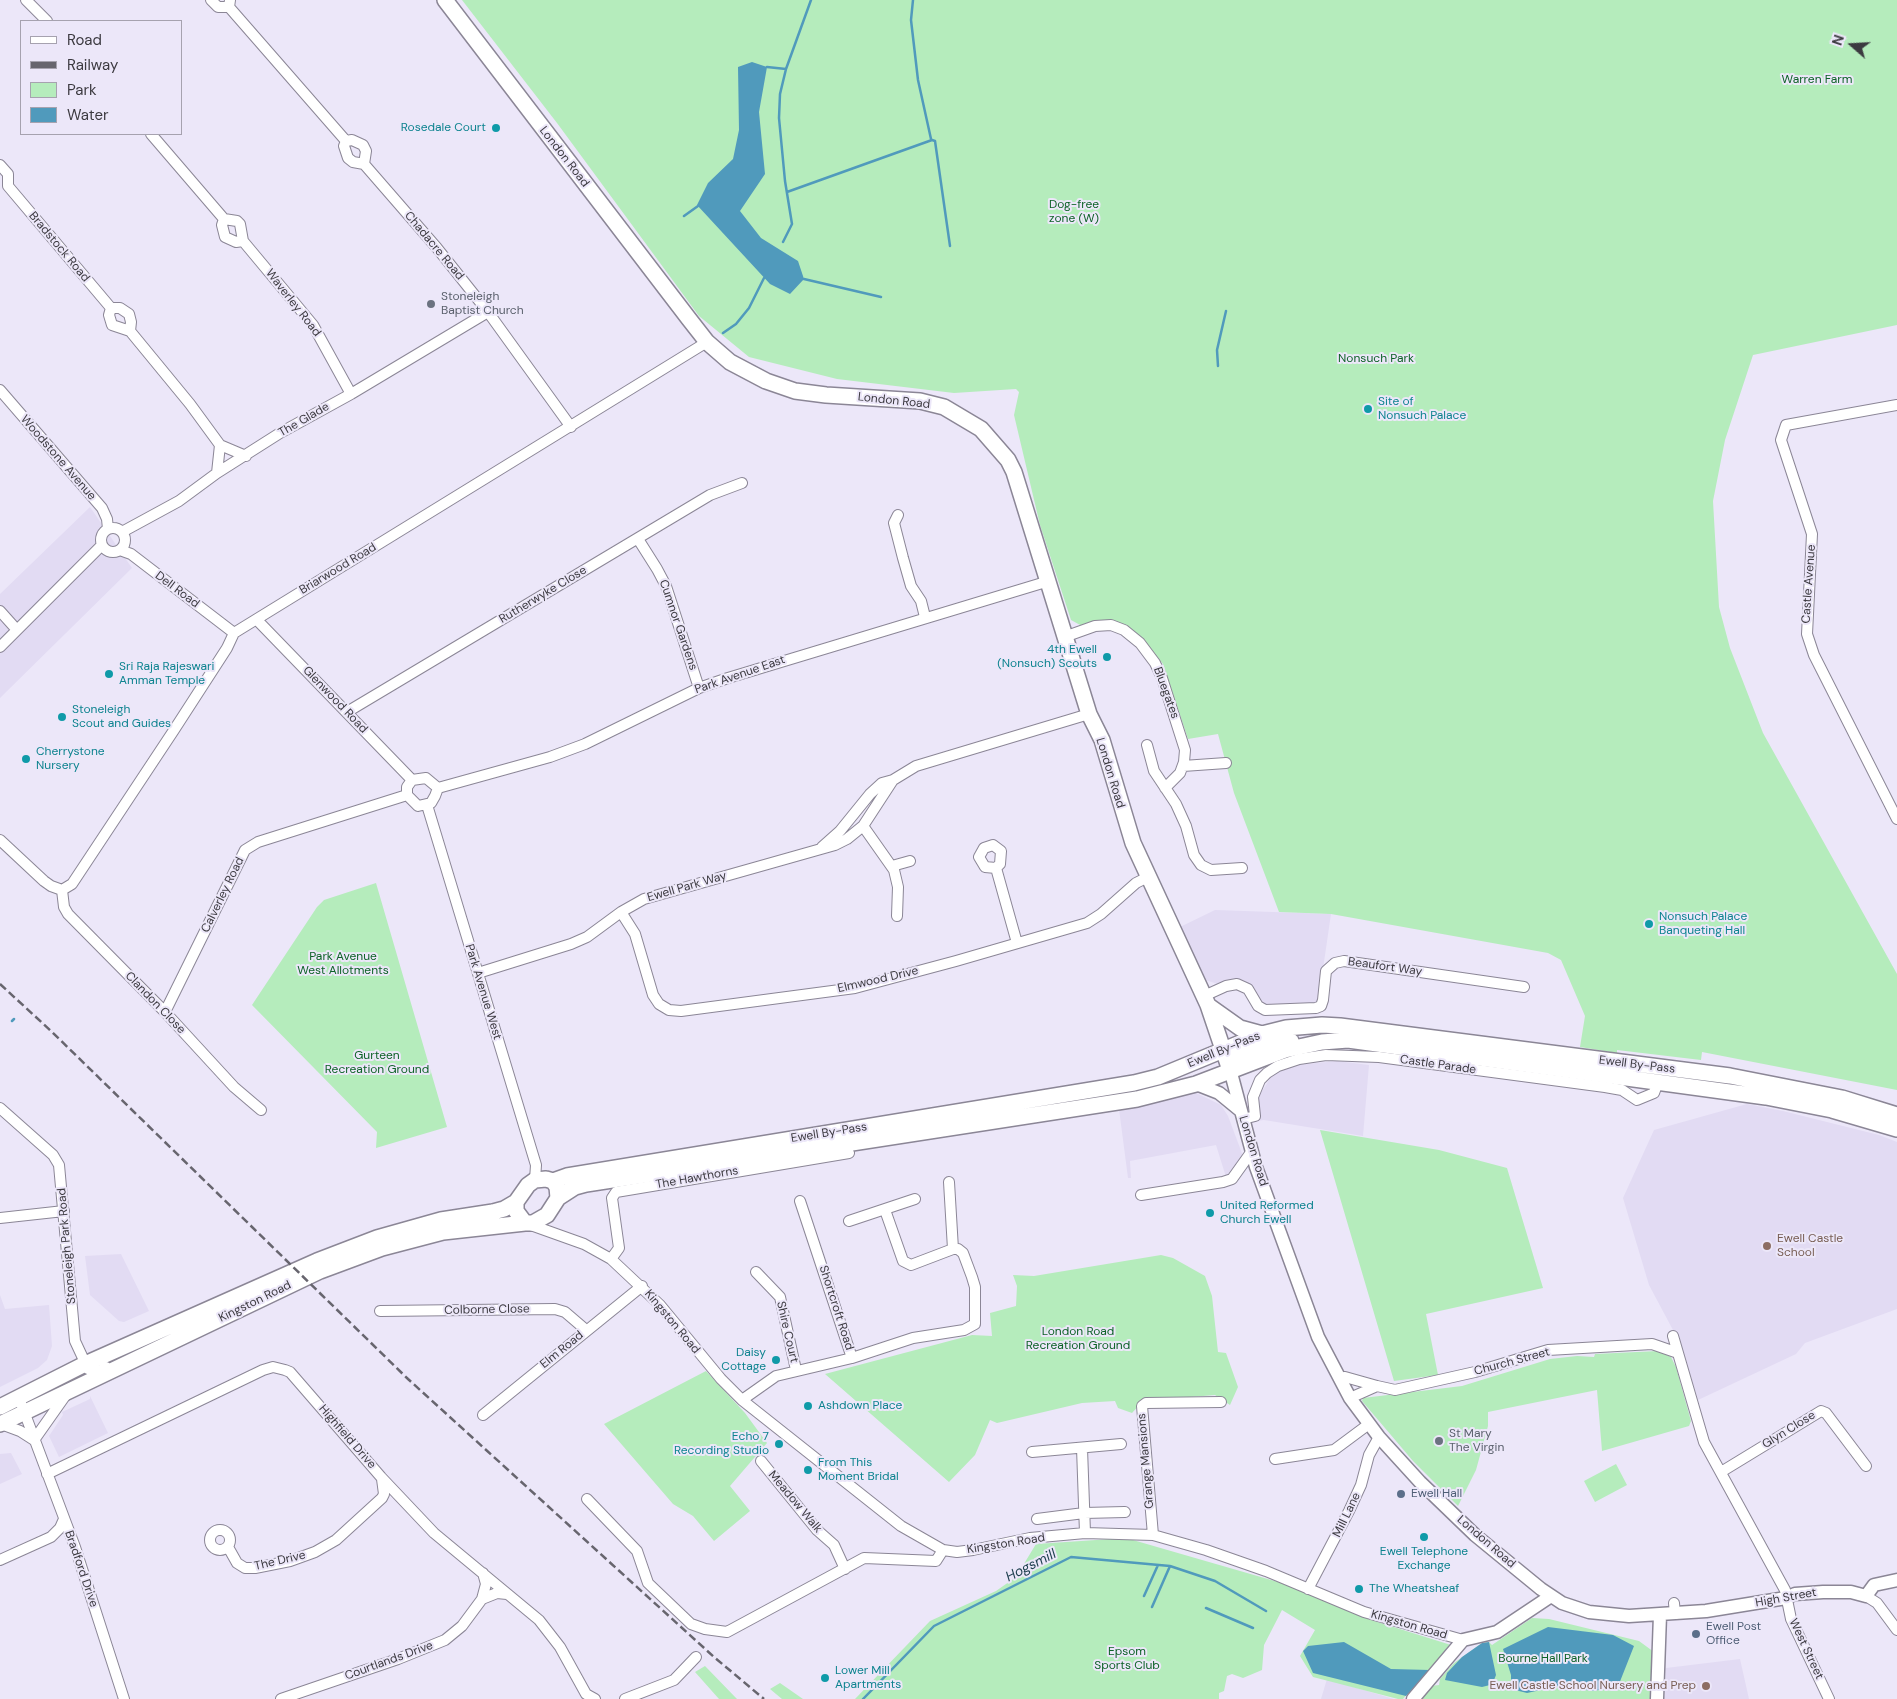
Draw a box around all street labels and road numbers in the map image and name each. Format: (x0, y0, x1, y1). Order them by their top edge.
street label: London Road (536, 124, 592, 190)
street label: Bradstock Road (25, 209, 93, 285)
street label: Chadacre Road (401, 209, 467, 283)
street label: Waverley Road (262, 266, 324, 340)
street label: London Road (857, 390, 931, 412)
street label: The Glade (276, 400, 332, 440)
street label: Woodstone Avenue (17, 413, 99, 503)
street label: Briarwood Road (297, 540, 379, 598)
street label: Castle Avenue (1799, 544, 1819, 624)
street label: Rutherwyke Close (497, 563, 589, 627)
street label: Dell Road (152, 569, 202, 611)
street label: Cumnor Gardens (656, 578, 700, 672)
street label: Park Avenue East (693, 653, 787, 697)
street label: Glenwood Road (300, 664, 370, 736)
street label: Bluegates (1150, 665, 1182, 721)
street label: London Road (1092, 736, 1128, 810)
street label: Calverley Road (199, 855, 247, 935)
street label: Ewell Park Way (646, 869, 728, 905)
street label: Park Avenue West (462, 942, 504, 1042)
street label: Beaufort Way (1347, 955, 1423, 979)
street label: Elmwood Drive (836, 964, 920, 996)
street label: Clandon Close (122, 969, 188, 1037)
street label: Ewell By-Pass (1186, 1029, 1262, 1071)
street label: Castle Parade (1399, 1053, 1477, 1077)
street label: Ewell By-Pass (1598, 1053, 1676, 1077)
street label: London Road (1235, 1114, 1271, 1188)
street label: Ewell By-Pass (790, 1120, 868, 1146)
street label: The Hawthorns (655, 1164, 739, 1192)
street label: Stoneleigh Park Road (55, 1187, 79, 1305)
street label: Shortcroft Road (816, 1264, 856, 1352)
street label: Kingston Road (216, 1278, 294, 1326)
street label: Kingston Road (641, 1287, 703, 1357)
street label: Shire Court (773, 1300, 801, 1364)
street label: Colborne Close (444, 1302, 530, 1318)
street label: Elm Road (538, 1328, 586, 1372)
street label: Church Street (1473, 1345, 1551, 1379)
street label: Highfield Drive (315, 1402, 379, 1472)
street label: Glyn Close (1760, 1408, 1818, 1452)
street label: Grange Mansions (1135, 1413, 1157, 1509)
street label: Meadow Walk (765, 1468, 825, 1536)
street label: Mill Lane (1330, 1490, 1364, 1540)
street label: London Road (1454, 1513, 1518, 1571)
street label: Bradford Drive (61, 1529, 101, 1609)
street label: Kingston Road (966, 1531, 1046, 1557)
street label: The Drive (253, 1548, 307, 1574)
street label: High Street (1754, 1586, 1818, 1610)
street label: Kingston Road (1369, 1607, 1449, 1643)
street label: West Street (1786, 1616, 1826, 1682)
street label: Courtlands Drive (343, 1638, 435, 1684)

